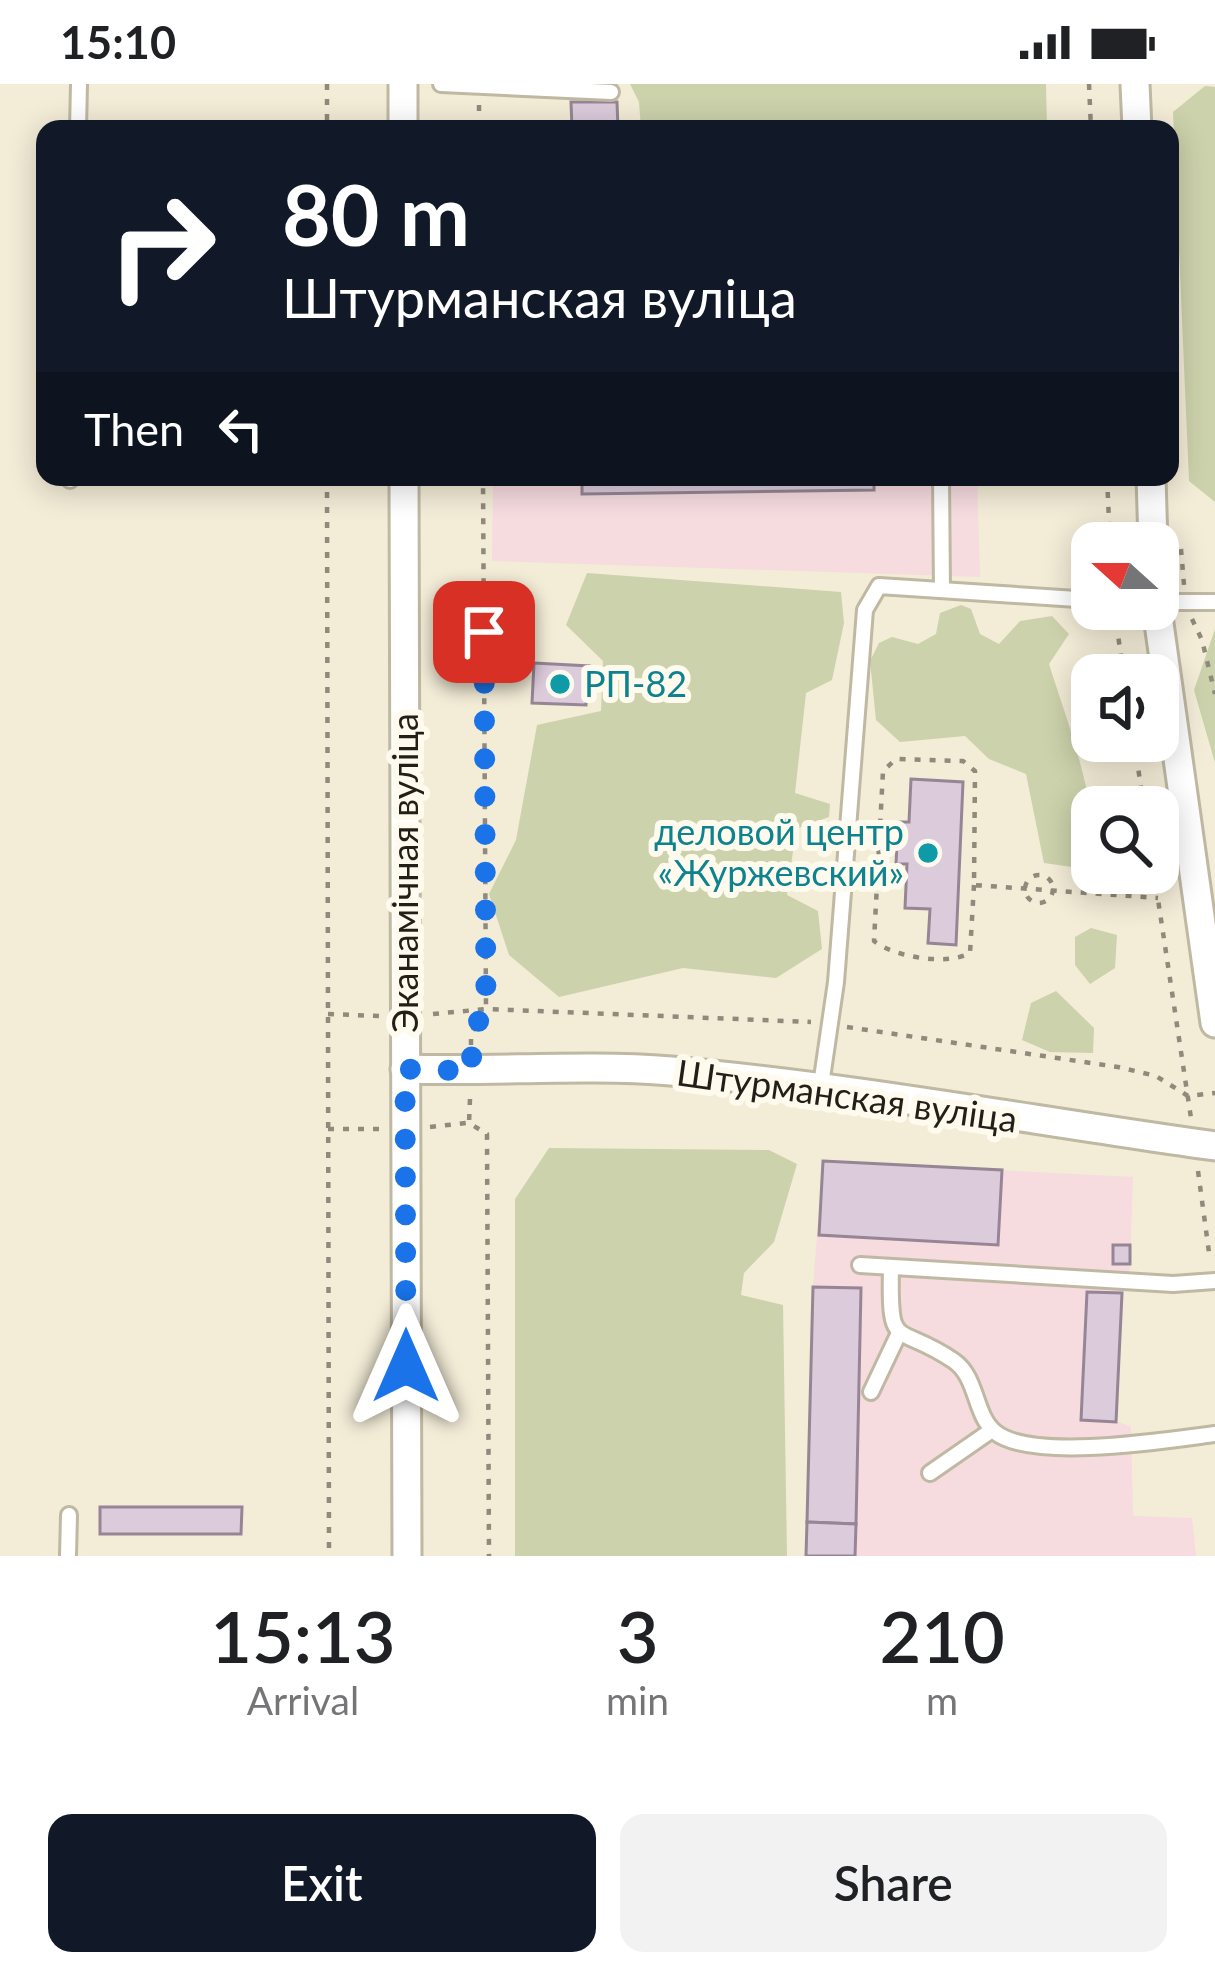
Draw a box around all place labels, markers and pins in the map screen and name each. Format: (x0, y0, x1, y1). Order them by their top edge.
pin (433, 581, 535, 683)
place label: РП-82 (584, 661, 687, 705)
marker: РП-82 (547, 671, 573, 697)
place label: деловой центр «Журжевский» (654, 809, 904, 894)
marker: деловой центр «Журжевский» (915, 840, 941, 866)

